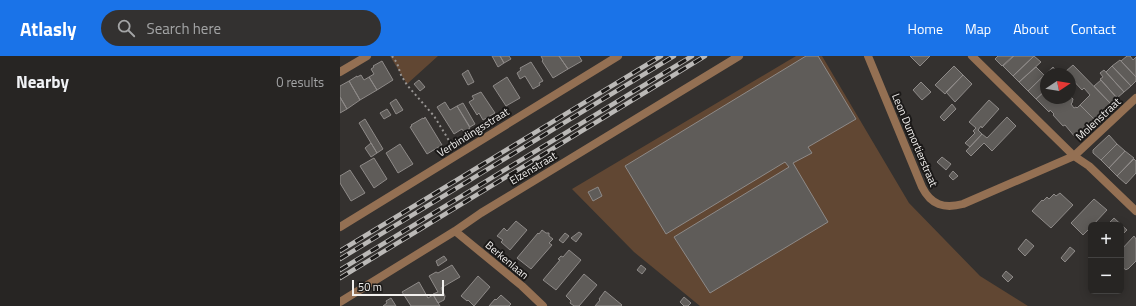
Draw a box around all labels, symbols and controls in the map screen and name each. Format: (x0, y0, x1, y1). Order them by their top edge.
search box (101, 10, 381, 46)
text: Atlasly (20, 14, 77, 43)
icon: search (115, 17, 137, 39)
text: Search here (147, 17, 221, 40)
text: Home (908, 18, 943, 39)
text: Map (965, 18, 991, 39)
text: About (1013, 18, 1049, 39)
text: Contact (1071, 18, 1116, 39)
north arrow (1040, 68, 1076, 104)
text: Nearby (16, 69, 69, 95)
text: 0 results (276, 72, 324, 92)
street label: Leon Dumortierstraat (888, 91, 942, 189)
street label: Molenstraat (1072, 94, 1124, 144)
street label: Verbindingsstraat (434, 103, 512, 161)
street label: Elzenstraat (506, 147, 560, 188)
map controls (1088, 222, 1124, 294)
button: + (1088, 222, 1124, 258)
street label: Berkenlaan (482, 237, 532, 283)
button: − (1088, 258, 1124, 294)
scale bar (352, 278, 444, 297)
text: 50 m (358, 279, 382, 295)

